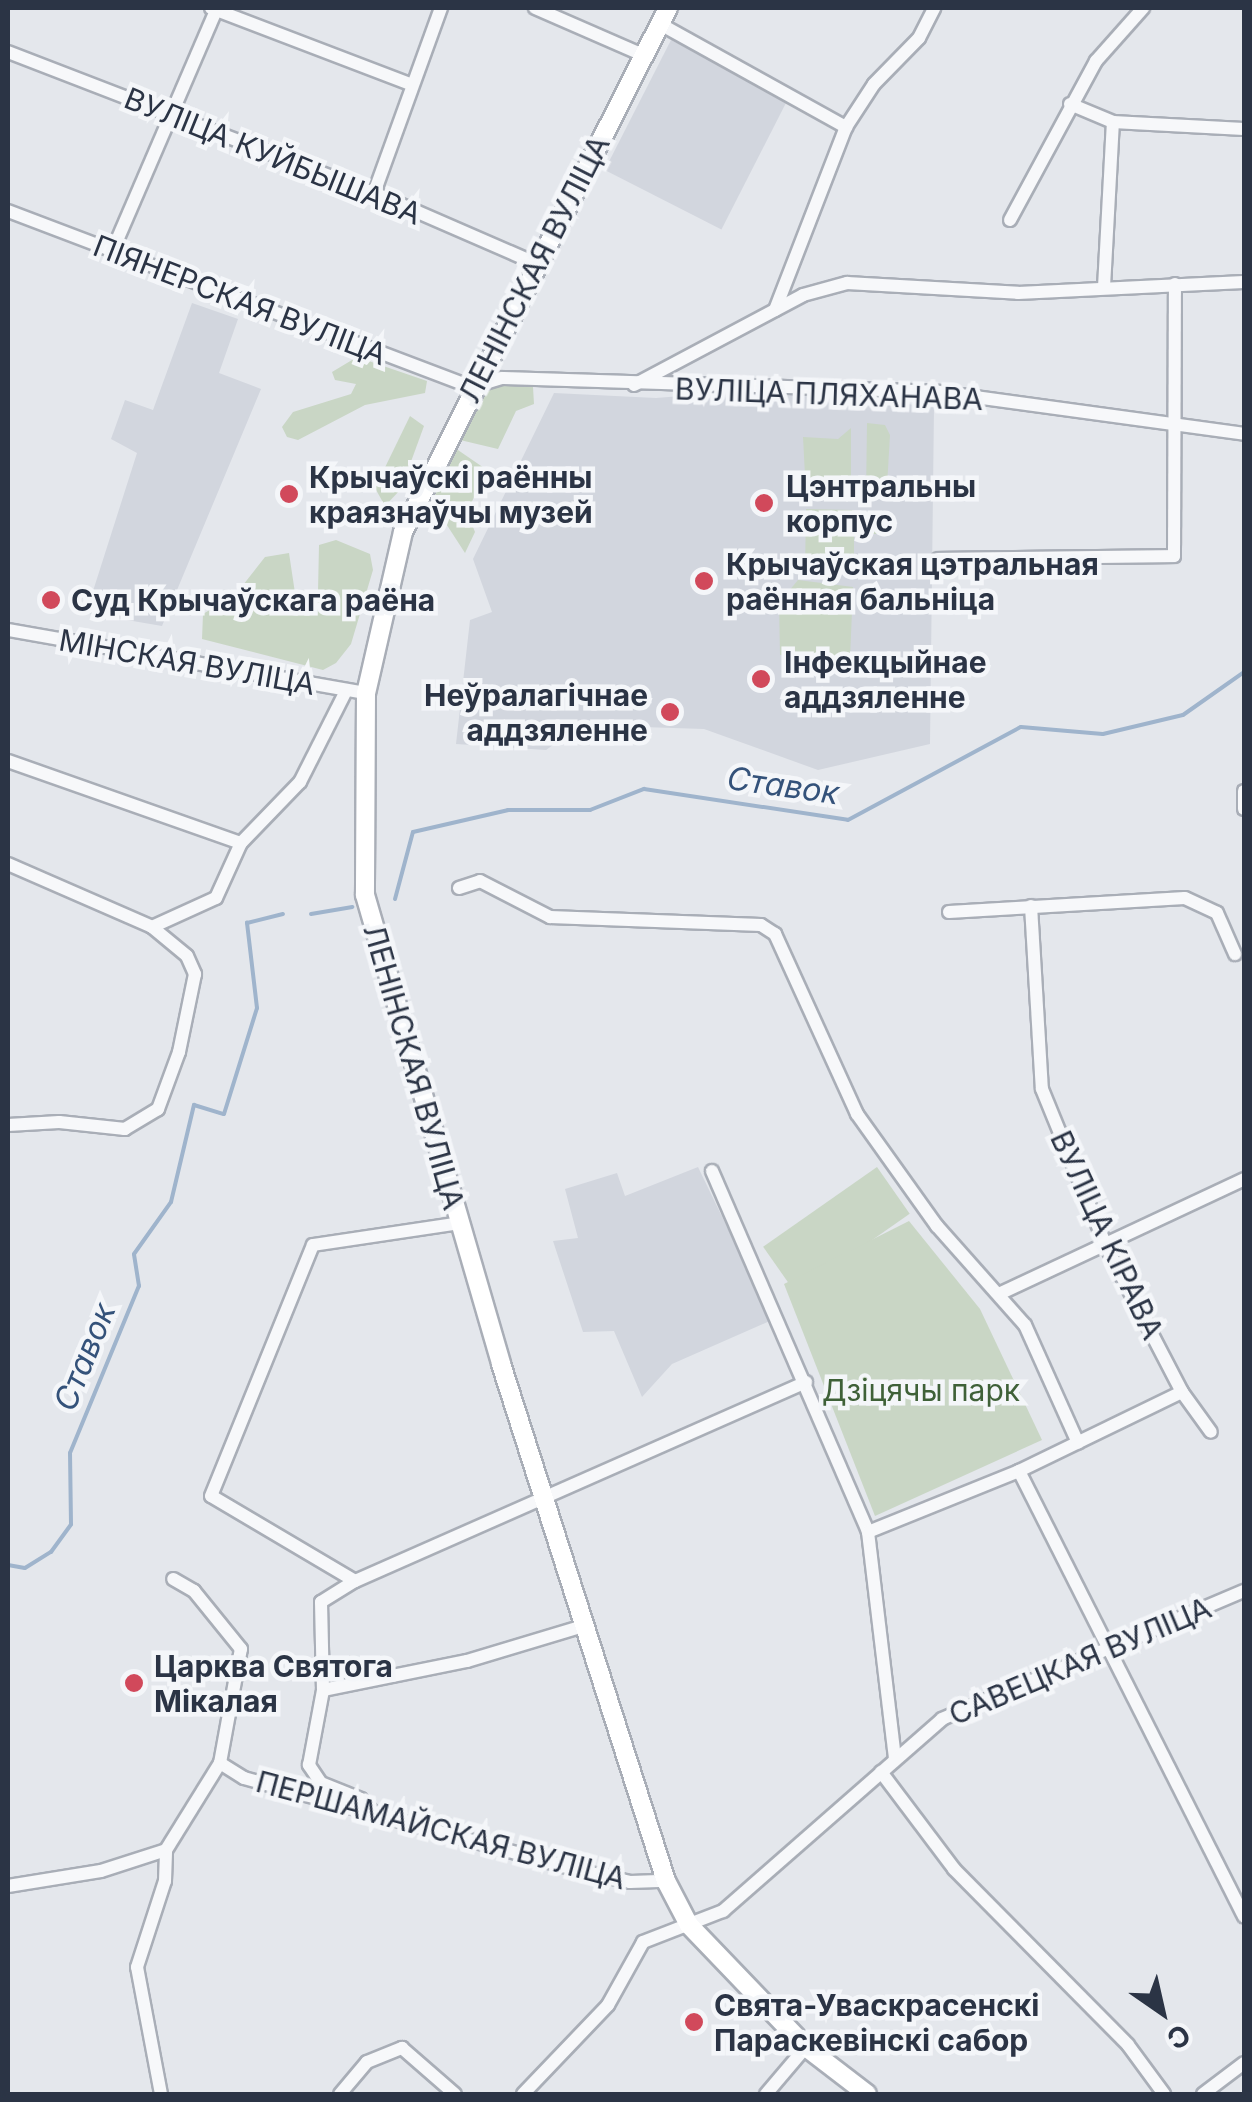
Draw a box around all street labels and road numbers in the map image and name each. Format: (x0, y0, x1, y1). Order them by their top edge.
street label: ВУЛІЦА КУЙБЫШАВА (119, 80, 427, 232)
street label: ЛЕНІНСКАЯ ВУЛІЦА (451, 129, 617, 409)
street label: ПІЯНЕРСКАЯ ВУЛІЦА (88, 227, 392, 373)
street label: ВУЛІЦА ПЛЯХАНАВА (674, 371, 984, 417)
street label: МІНСКАЯ ВУЛІЦА (56, 622, 318, 702)
street label: ЛЕНІНСКАЯ ВУЛІЦА (356, 920, 472, 1214)
street label: ВУЛІЦА КІРАВА (1043, 1125, 1171, 1345)
street label: САВЕЦКАЯ ВУЛІЦА (944, 1589, 1216, 1733)
street label: ПЕРШАМАЙСКАЯ ВУЛІЦА (252, 1763, 630, 1897)

